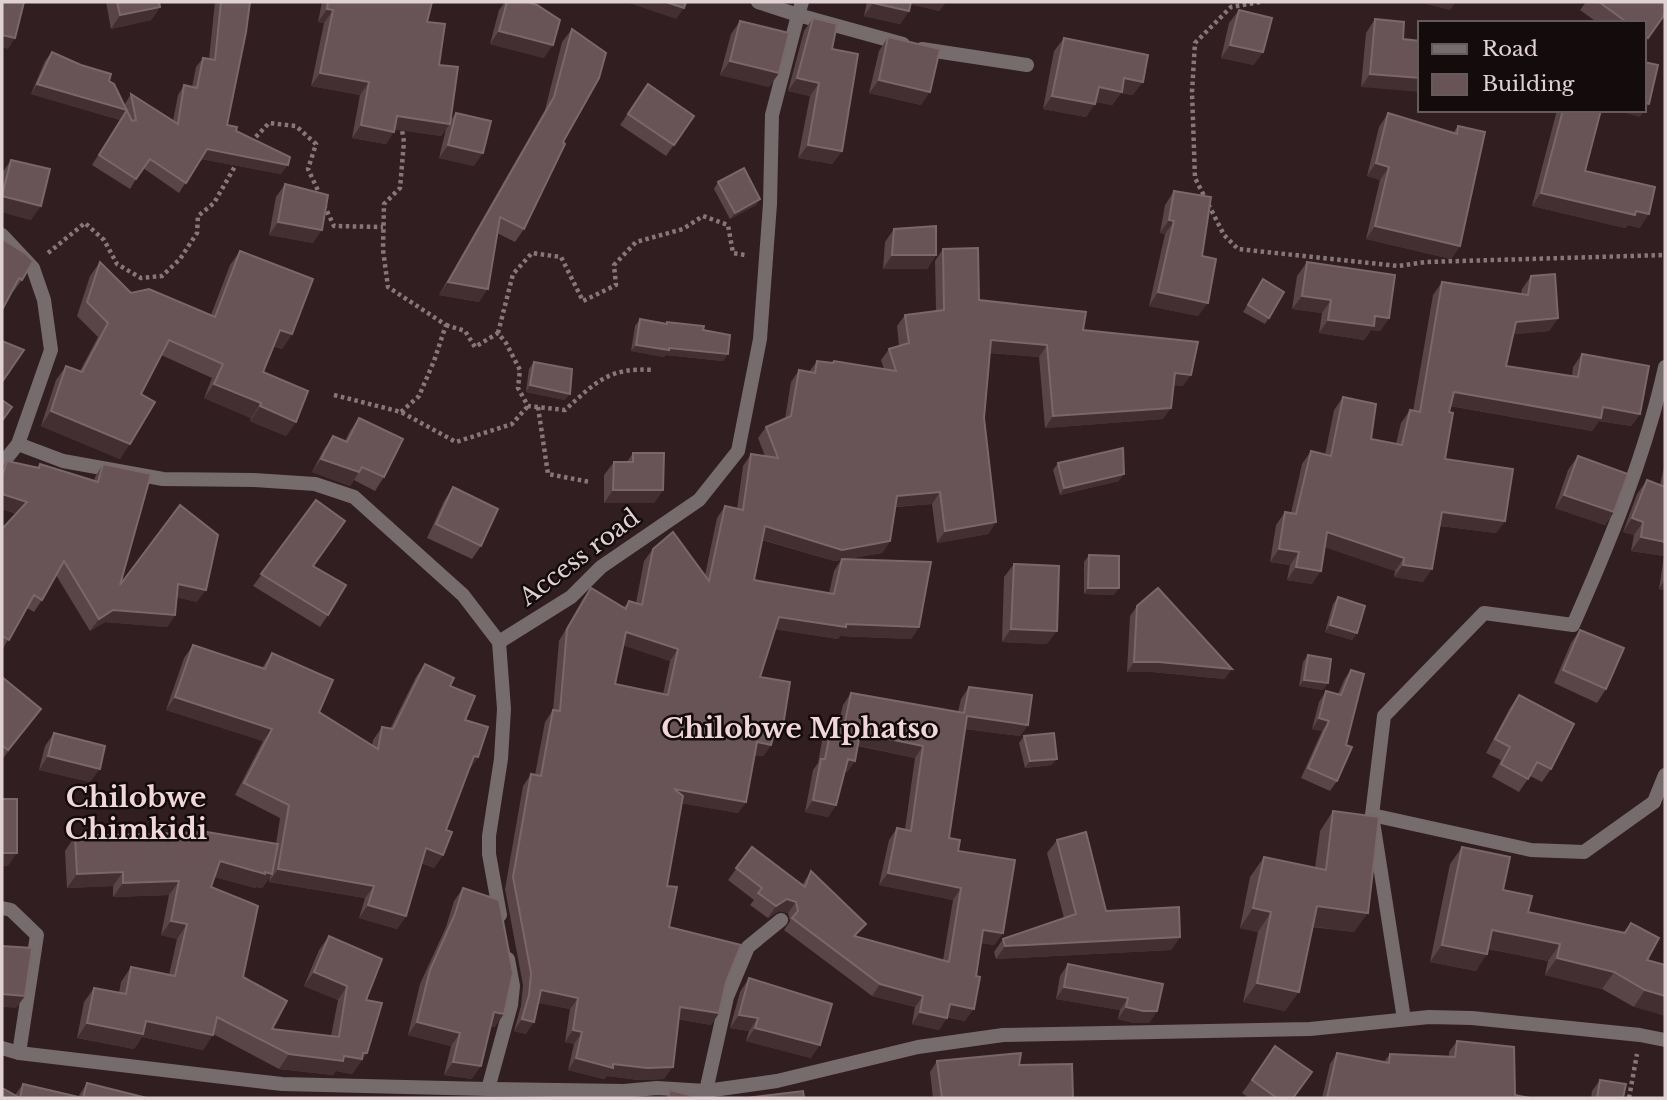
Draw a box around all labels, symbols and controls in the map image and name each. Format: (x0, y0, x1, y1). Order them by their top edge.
legend (1418, 21, 1646, 112)
text: Road (1482, 36, 1538, 62)
text: Building (1482, 71, 1575, 97)
street label: Access road (512, 502, 645, 612)
district label: Chilobwe Mphatso (661, 711, 939, 746)
district label: Chilobwe Chimkidi (65, 780, 207, 847)

